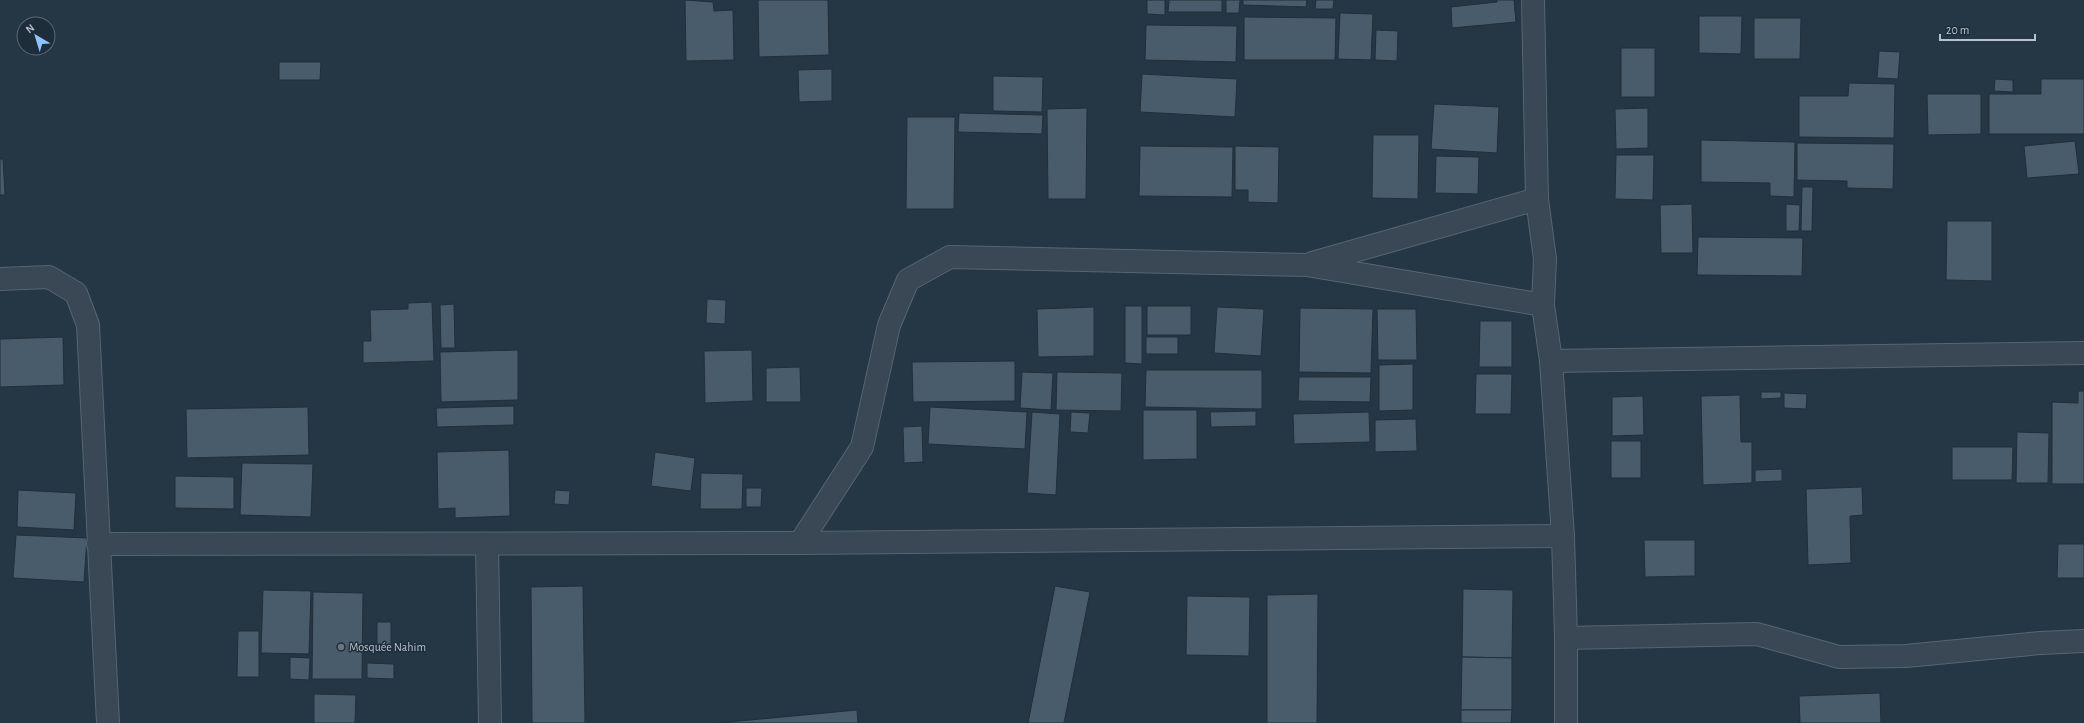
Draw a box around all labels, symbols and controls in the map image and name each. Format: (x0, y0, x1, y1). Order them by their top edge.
north arrow (16, 16, 56, 56)
scale bar (1940, 16, 2035, 42)
text: N (24, 22, 37, 35)
text: 20 m (1946, 24, 1969, 36)
place label: Mosquée Nahim (349, 641, 426, 653)
marker: Mosquée Nahim (336, 642, 346, 652)

